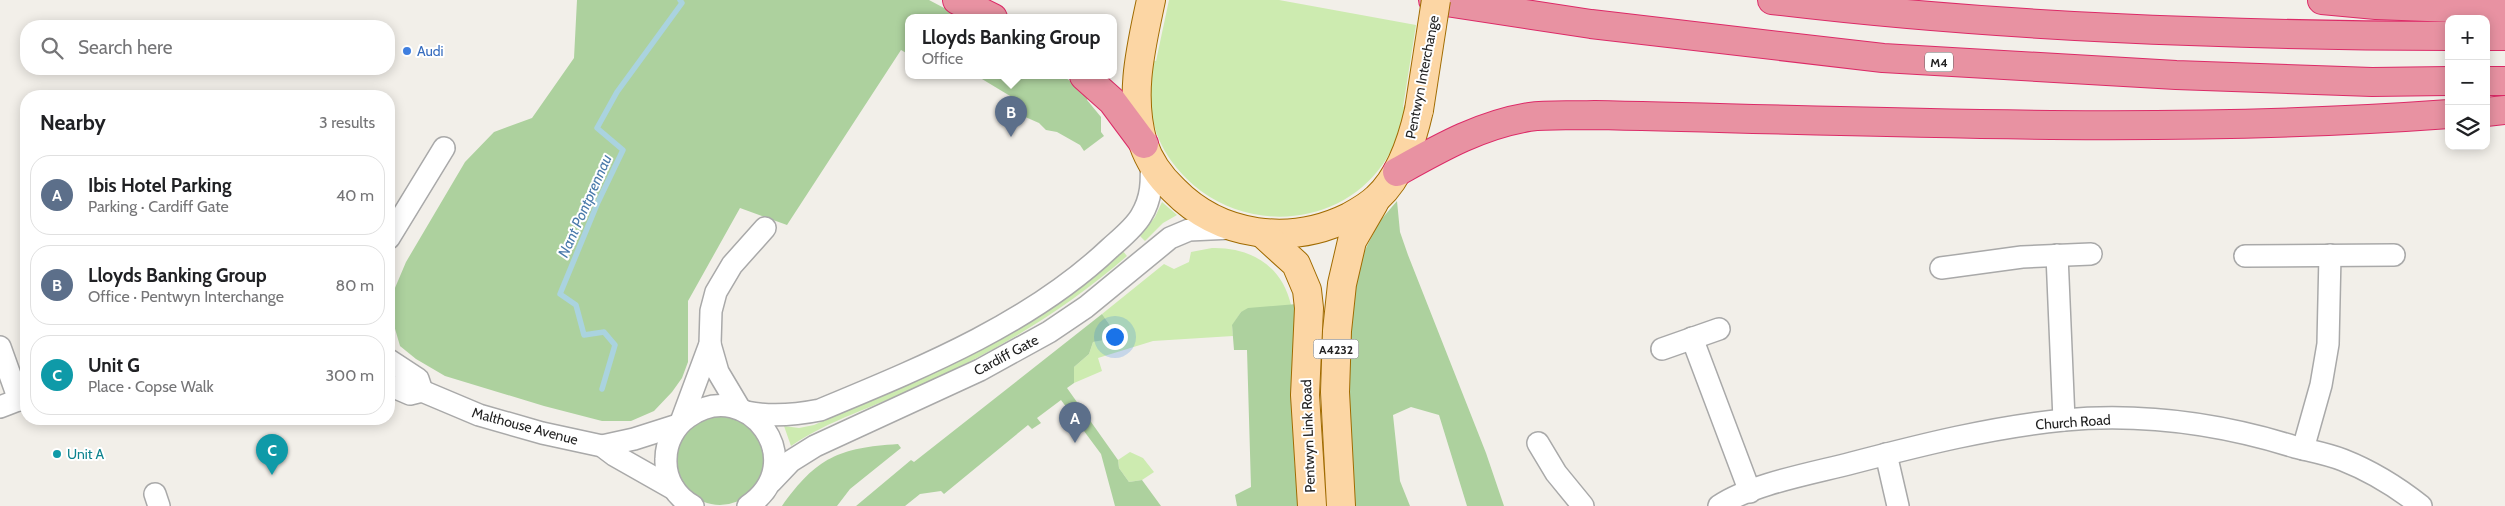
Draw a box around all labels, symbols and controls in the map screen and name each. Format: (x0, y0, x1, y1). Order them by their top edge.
popup (905, 14, 1117, 79)
street label: Pentwyn Interchange (1401, 14, 1443, 140)
map controls (2445, 15, 2490, 150)
button: + (2445, 15, 2490, 60)
search box (20, 20, 395, 75)
text: Lloyds Banking Group (922, 26, 1100, 49)
icon: search (38, 34, 66, 62)
text: Search here (78, 36, 172, 59)
place label: Audi (417, 42, 444, 60)
marker: Audi (401, 45, 413, 57)
text: Office (922, 49, 963, 68)
road number: M4 (1925, 52, 1953, 72)
button: − (2445, 60, 2490, 105)
pin: B (995, 96, 1027, 137)
button: layers (2445, 105, 2490, 150)
text: Nearby (40, 110, 106, 135)
text: 3 results (319, 113, 375, 132)
water label: Nant Pontprennau (554, 152, 616, 260)
text: Ibis Hotel Parking (88, 174, 231, 197)
text: A (52, 186, 62, 205)
text: 40 m (336, 186, 374, 205)
text: Parking · Cardiff Gate (88, 197, 229, 216)
text: Lloyds Banking Group (88, 264, 267, 287)
text: B (52, 276, 62, 295)
text: 80 m (336, 276, 374, 295)
text: Office · Pentwyn Interchange (88, 287, 284, 306)
your location (1102, 324, 1128, 350)
street label: Cardiff Gate (971, 330, 1041, 380)
road number: A4232 (1314, 339, 1358, 358)
text: Unit G (88, 354, 140, 377)
text: C (52, 366, 62, 385)
text: 300 m (325, 366, 374, 385)
text: Place · Copse Walk (88, 377, 214, 396)
street label: Pentwyn Link Road (1297, 379, 1319, 493)
pin: A (1059, 402, 1091, 443)
street label: Malthouse Avenue (470, 403, 580, 449)
street label: Church Road (2035, 410, 2111, 434)
pin: C (256, 434, 288, 475)
place label: Unit A (67, 445, 105, 463)
marker: Unit A (51, 448, 63, 460)

